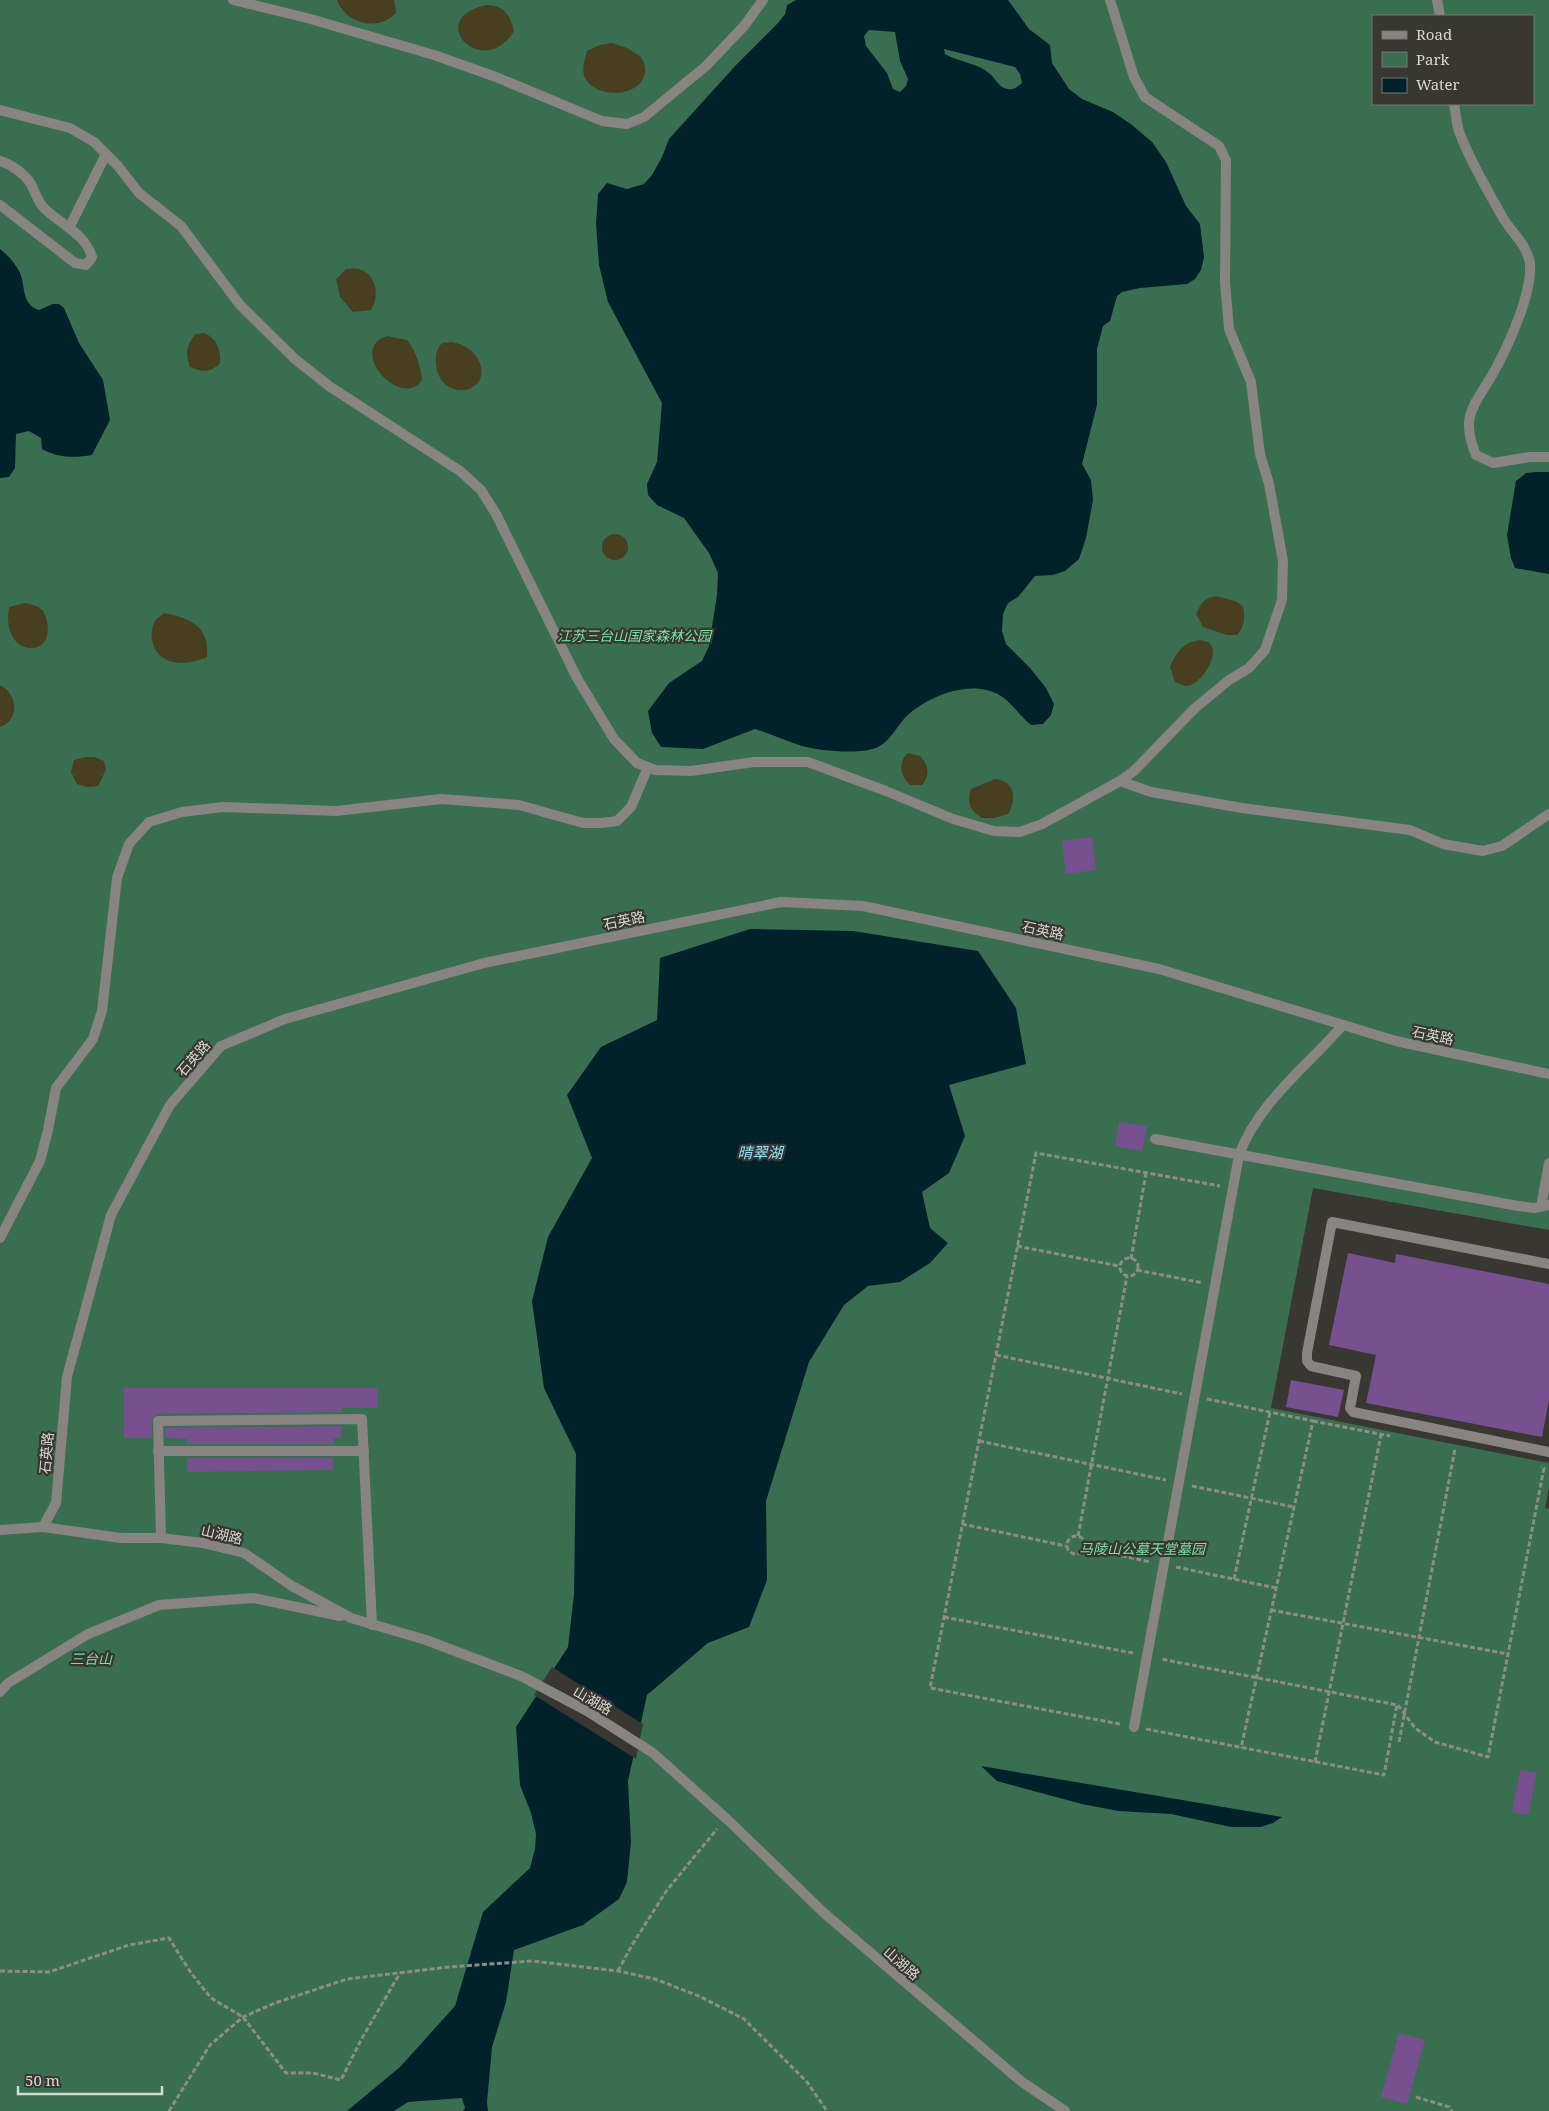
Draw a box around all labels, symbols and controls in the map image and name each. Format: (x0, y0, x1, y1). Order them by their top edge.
legend (1372, 15, 1534, 105)
text: Road (1416, 24, 1452, 44)
text: Park (1416, 49, 1450, 69)
text: Water (1416, 74, 1459, 94)
park label: 江苏三台山国家森林公园 (557, 626, 713, 645)
street label: 石英路 (601, 906, 647, 934)
street label: 石英路 (1020, 916, 1066, 944)
street label: 石英路 (1410, 1021, 1456, 1049)
street label: 石英路 (172, 1036, 214, 1080)
water label: 晴翠湖 (737, 1142, 784, 1162)
street label: 石英路 (35, 1431, 57, 1475)
street label: 山湖路 (199, 1520, 245, 1548)
park label: 马陵山公墓天堂墓园 (1079, 1539, 1207, 1558)
park label: 三台山 (70, 1649, 113, 1668)
street label: 山湖路 (570, 1681, 616, 1719)
street label: 山湖路 (880, 1942, 924, 1984)
scale bar (18, 2064, 161, 2096)
text: 50 m (25, 2070, 60, 2090)

